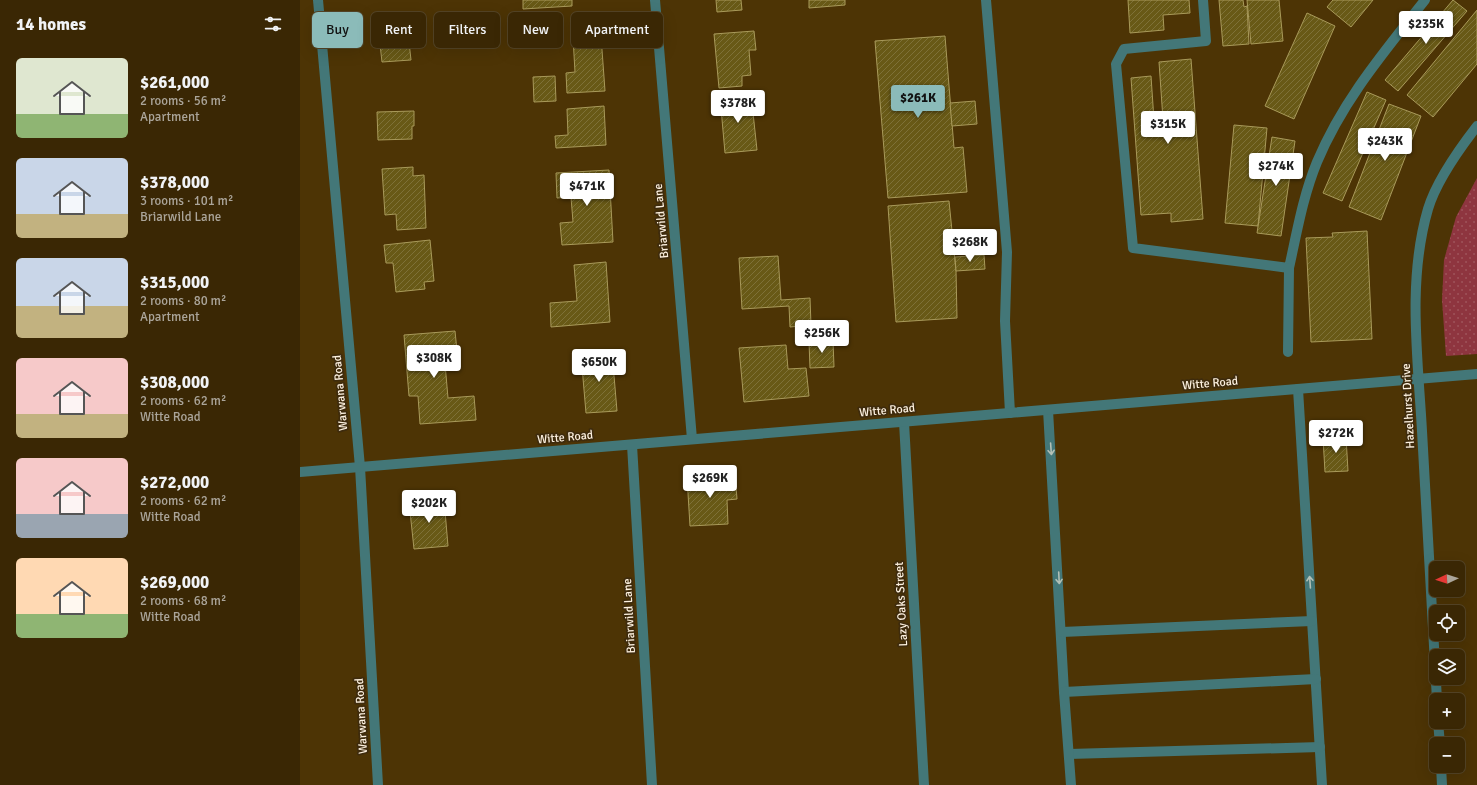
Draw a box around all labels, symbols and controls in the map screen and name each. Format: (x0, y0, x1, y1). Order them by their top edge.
pin: $235K (1398, 11, 1454, 45)
chip: Buy (312, 12, 363, 48)
chip: Rent (371, 12, 426, 48)
chip: Filters (434, 12, 500, 48)
chip: New (508, 12, 563, 48)
chip: Apartment (571, 12, 663, 48)
icon: filters (262, 13, 284, 35)
text: 14 homes (16, 14, 86, 35)
text: $235K (1408, 16, 1444, 32)
text: $261,000 (140, 72, 209, 93)
icon: home (48, 74, 96, 122)
pin: $261K (890, 85, 946, 119)
pin: $378K (710, 90, 766, 124)
text: $261K (900, 90, 936, 106)
text: 2 rooms · 56 m² (140, 93, 226, 109)
text: $378K (720, 95, 756, 111)
text: Apartment (140, 109, 200, 125)
pin: $315K (1140, 111, 1196, 145)
text: $315K (1150, 116, 1186, 132)
pin: $243K (1357, 128, 1413, 162)
text: $243K (1367, 133, 1403, 149)
pin: $274K (1248, 153, 1304, 187)
text: $274K (1258, 158, 1294, 174)
text: $378,000 (140, 172, 209, 193)
pin: $471K (559, 173, 615, 207)
icon: home (48, 174, 96, 222)
text: $471K (569, 178, 605, 194)
street label: Briarwild Lane (651, 183, 672, 259)
text: 3 rooms · 101 m² (140, 193, 233, 209)
text: Briarwild Lane (140, 209, 221, 225)
pin: $268K (942, 229, 998, 263)
text: $268K (952, 234, 988, 250)
text: $315,000 (140, 272, 209, 293)
icon: home (48, 274, 96, 322)
text: 2 rooms · 80 m² (140, 293, 226, 309)
text: Apartment (140, 309, 200, 325)
pin: $256K (794, 320, 850, 354)
text: $256K (804, 325, 840, 341)
pin: $308K (406, 345, 462, 379)
pin: $650K (571, 349, 627, 383)
text: $308K (416, 350, 452, 366)
street label: Warwana Road (330, 354, 351, 432)
text: $650K (581, 354, 617, 370)
street label: Hazelhurst Drive (1399, 363, 1418, 449)
text: $308,000 (140, 372, 209, 393)
icon: home (48, 374, 96, 422)
street label: Witte Road (1181, 374, 1239, 393)
text: 2 rooms · 62 m² (140, 393, 226, 409)
street label: Witte Road (858, 401, 916, 420)
text: Witte Road (140, 409, 201, 425)
pin: $272K (1308, 420, 1364, 454)
text: $272K (1318, 425, 1354, 441)
street label: Witte Road (536, 428, 594, 447)
one-way arrow (1047, 442, 1054, 455)
pin: $269K (682, 465, 738, 499)
text: $269K (692, 470, 728, 486)
text: $272,000 (140, 472, 209, 493)
icon: home (48, 474, 96, 522)
pin: $202K (401, 490, 457, 524)
text: 2 rooms · 62 m² (140, 493, 226, 509)
text: $202K (411, 495, 447, 511)
text: Witte Road (140, 509, 201, 525)
street label: Lazy Oaks Street (892, 561, 911, 647)
north arrow (1429, 561, 1465, 597)
map controls (1429, 561, 1465, 773)
one-way arrow (1055, 571, 1062, 584)
text: $269,000 (140, 572, 209, 593)
icon: home (48, 574, 96, 622)
one-way arrow (1306, 576, 1313, 589)
street label: Briarwild Lane (620, 578, 639, 654)
text: 2 rooms · 68 m² (140, 593, 226, 609)
button: locate (1429, 605, 1465, 641)
text: Witte Road (140, 609, 201, 625)
button: layers (1429, 649, 1465, 685)
street label: Warwana Road (352, 678, 371, 754)
button: + (1429, 693, 1465, 729)
button: − (1429, 737, 1465, 773)

